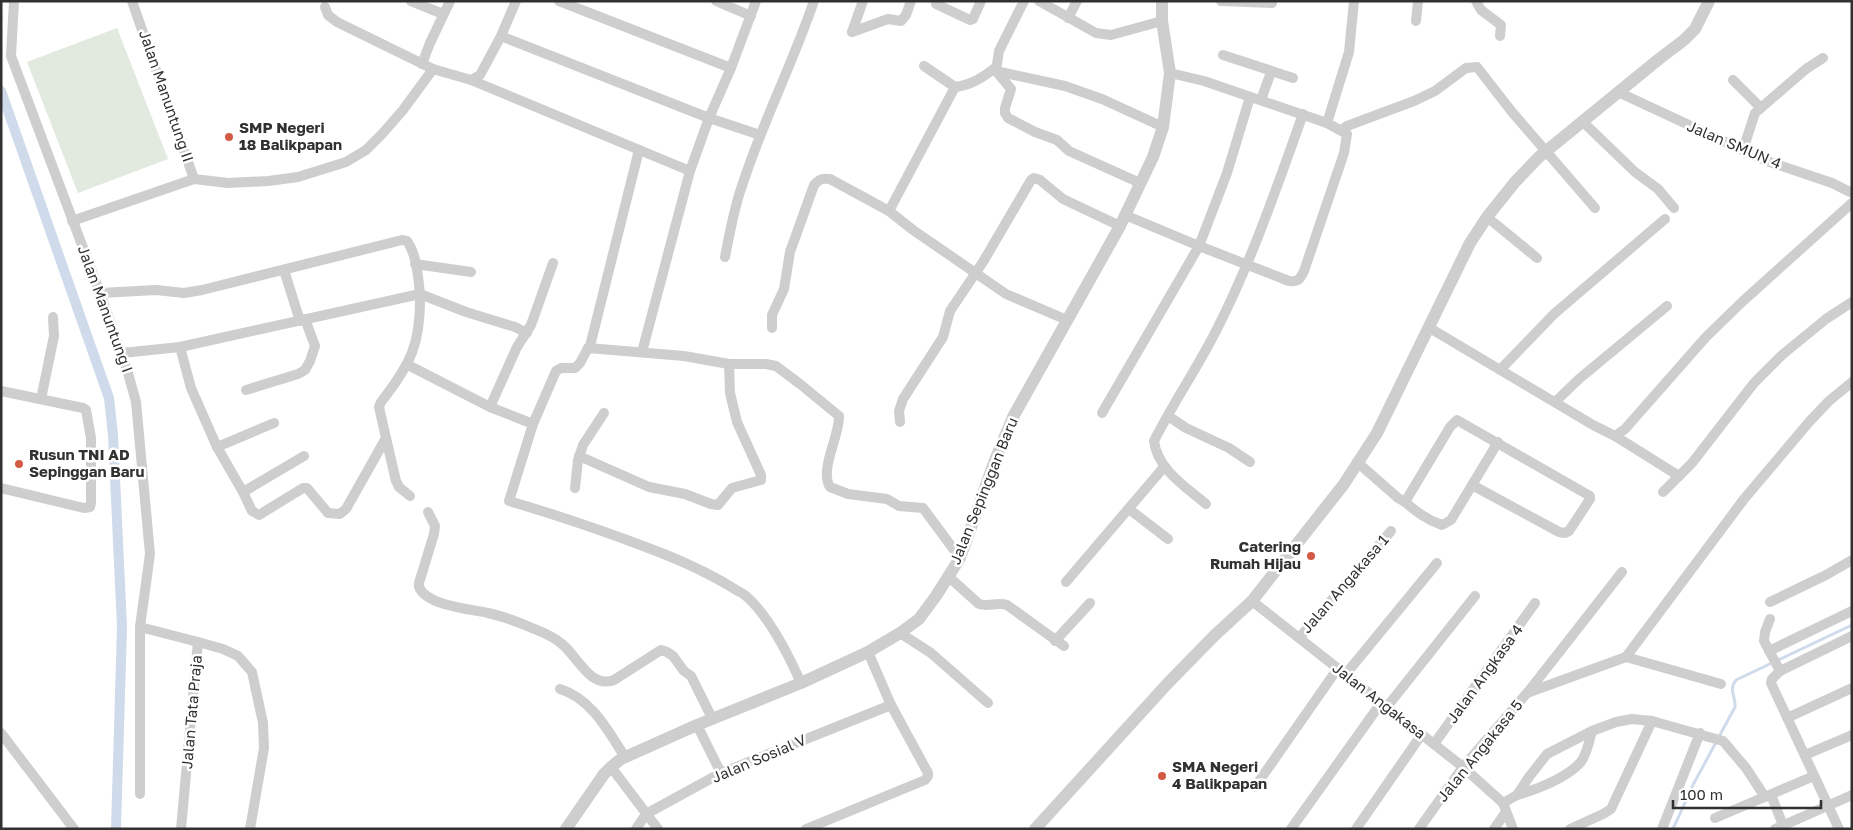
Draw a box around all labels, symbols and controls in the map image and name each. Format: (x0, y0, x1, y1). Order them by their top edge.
street label: Jalan Manuntung II (136, 27, 198, 164)
street label: Jalan SMUN 4 (1684, 116, 1784, 172)
place label: SMP Negeri 18 Balikpapan (239, 118, 342, 153)
marker: SMP Negeri 18 Balikpapan (223, 131, 235, 143)
street label: Jalan Manuntung I (75, 243, 137, 375)
street label: Jalan Sepinggan Baru (945, 414, 1021, 567)
place label: Rusun TNI AD Sepinggan Baru (29, 445, 144, 480)
marker: Rusun TNI AD Sepinggan Baru (13, 458, 25, 470)
street label: Jalan Angakasa 1 (1297, 531, 1392, 636)
place label: Catering Rumah Hijau (1210, 537, 1301, 572)
marker: Catering Rumah Hijau (1305, 550, 1317, 562)
street label: Jalan Angkasa 4 (1442, 621, 1526, 726)
street label: Jalan Tata Praja (177, 654, 205, 770)
street label: Jalan Angakasa (1329, 658, 1430, 742)
street label: Jalan Angakasa 5 (1433, 696, 1526, 805)
street label: Jalan Sosial V (709, 730, 808, 786)
place label: SMA Negeri 4 Balikpapan (1172, 757, 1267, 792)
marker: SMA Negeri 4 Balikpapan (1156, 770, 1168, 782)
scale bar (1673, 778, 1820, 810)
text: 100 m (1680, 785, 1723, 803)

